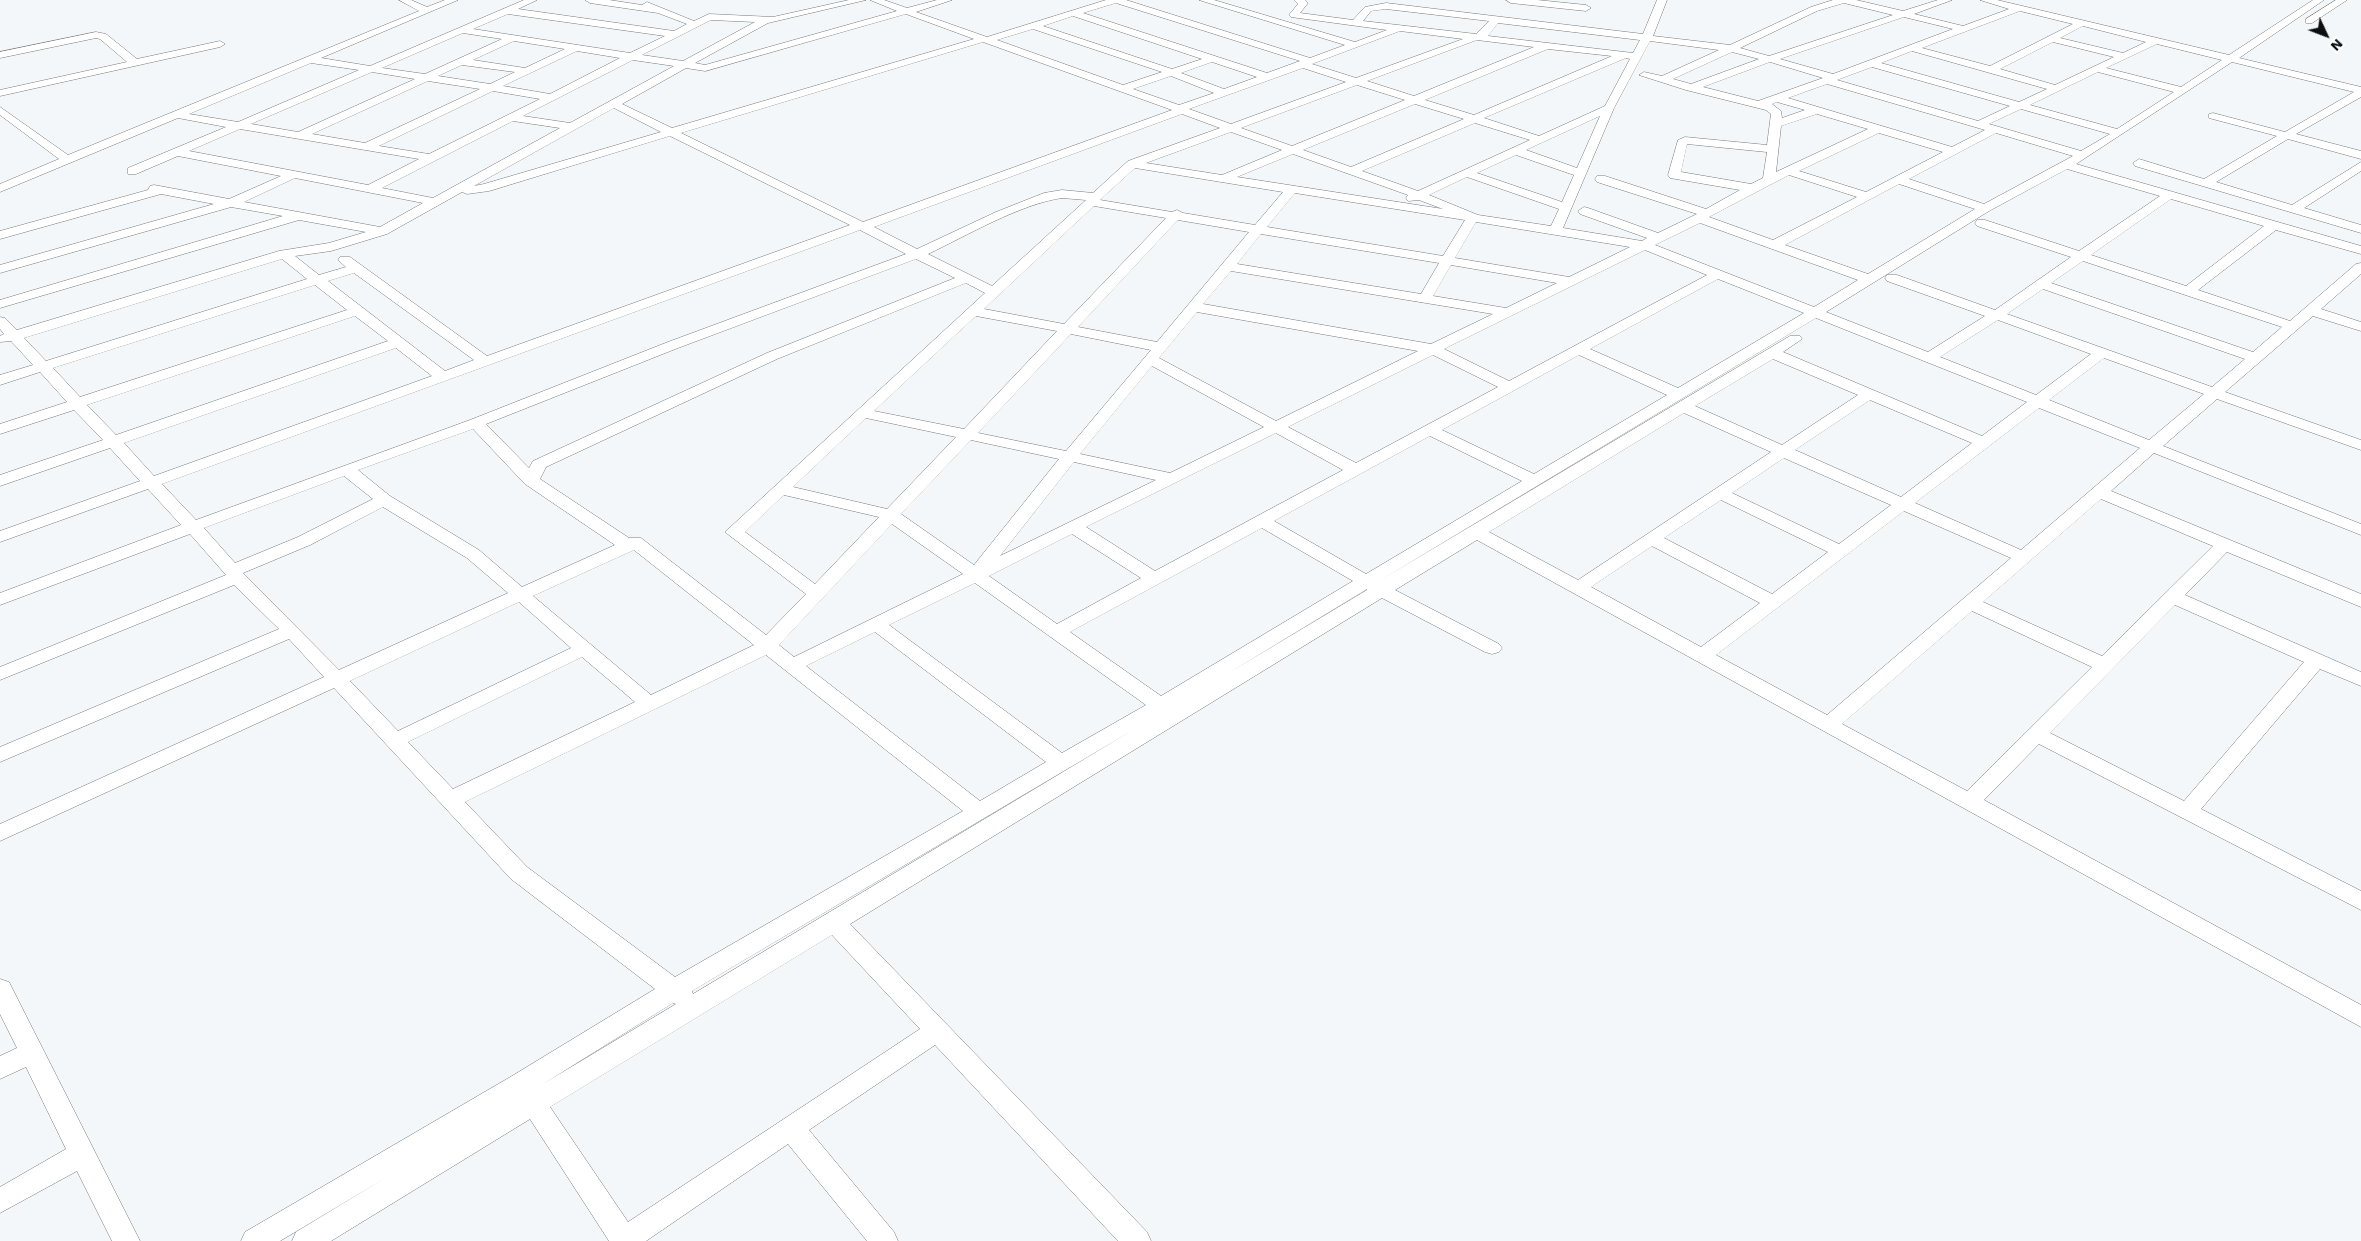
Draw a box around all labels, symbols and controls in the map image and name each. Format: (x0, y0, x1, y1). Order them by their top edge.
north arrow (2301, 10, 2351, 60)
text: N (2328, 36, 2346, 54)

